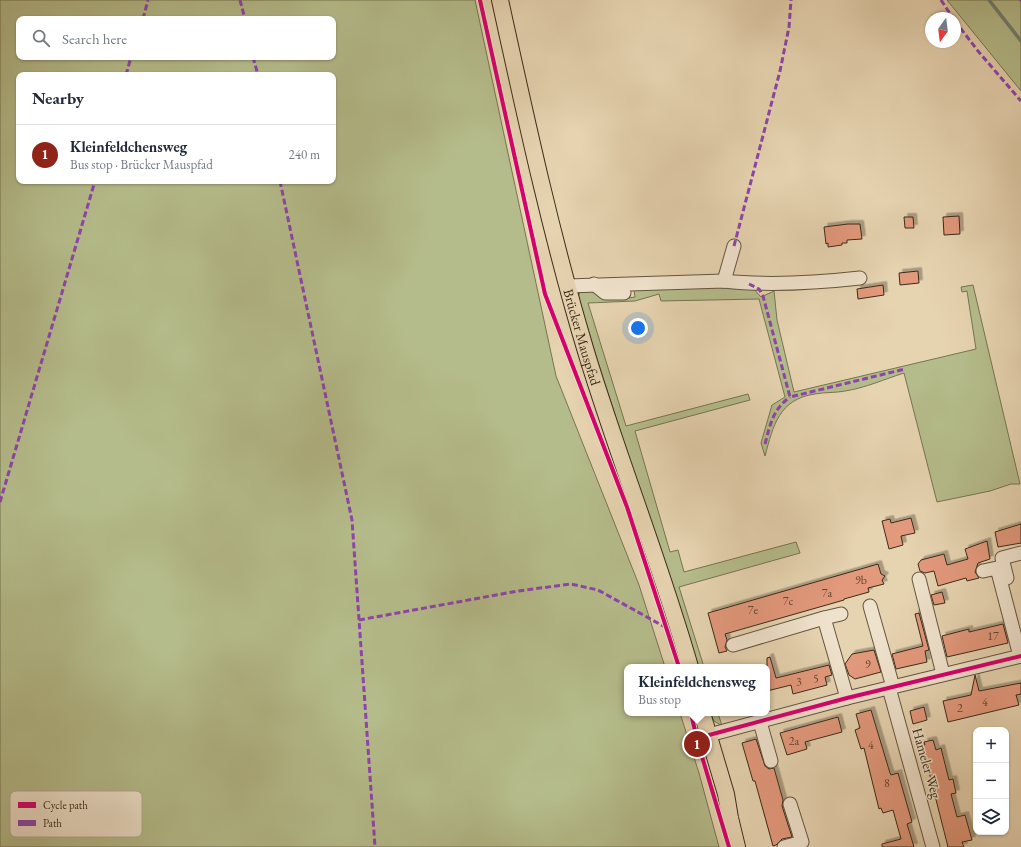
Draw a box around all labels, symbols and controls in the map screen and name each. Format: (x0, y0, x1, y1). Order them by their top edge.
north arrow (925, 12, 961, 48)
search box (16, 16, 336, 60)
icon: search (30, 27, 52, 49)
text: Search here (62, 29, 127, 48)
text: Nearby (32, 87, 84, 109)
text: Kleinfeldchensweg (70, 137, 187, 156)
text: 1 (42, 146, 48, 163)
text: 240 m (289, 146, 320, 163)
text: Bus stop · Brücker Mauspfad (70, 156, 213, 173)
street label: Brücker Mauspfad (560, 287, 605, 388)
your location (628, 318, 648, 338)
house number: 9b (855, 572, 867, 588)
house number: 7a (822, 585, 832, 601)
house number: 7c (783, 593, 793, 609)
house number: 7e (748, 602, 759, 618)
house number: 17 (987, 628, 999, 644)
house number: 9 (865, 656, 871, 672)
popup (624, 664, 770, 716)
house number: 5 (813, 670, 819, 686)
text: Kleinfeldchensweg (638, 672, 756, 691)
house number: 3 (796, 674, 802, 690)
text: Bus stop (638, 691, 681, 708)
house number: 4 (982, 694, 988, 710)
house number: 2 (957, 700, 963, 716)
street label: Hameler Weg (908, 726, 946, 801)
map controls (973, 727, 1009, 835)
button: + (973, 727, 1009, 763)
pin: 1 (684, 729, 710, 759)
house number: 2a (789, 733, 799, 749)
house number: 4 (868, 737, 874, 753)
button: − (973, 763, 1009, 799)
house number: 8 (884, 775, 890, 791)
legend (10, 791, 142, 837)
text: Cycle path (43, 798, 88, 812)
button: layers (973, 799, 1009, 835)
text: Path (43, 816, 62, 830)

